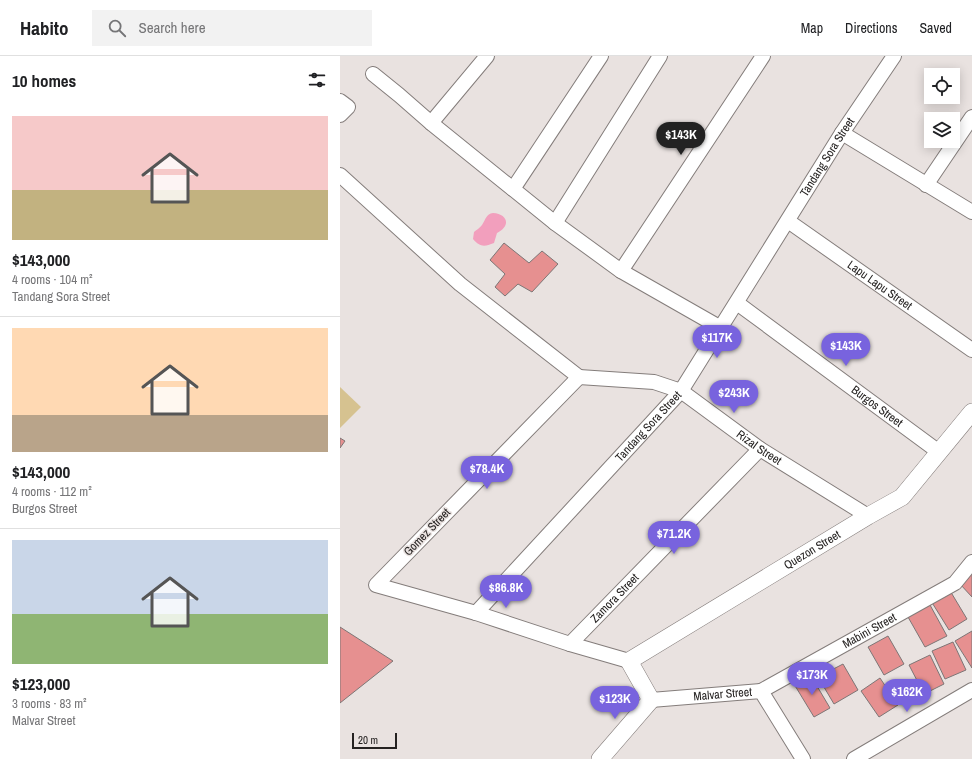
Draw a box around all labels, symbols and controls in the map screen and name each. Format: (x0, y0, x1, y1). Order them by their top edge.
search box (92, 10, 372, 46)
text: Habito (20, 15, 68, 41)
icon: search (106, 17, 128, 39)
text: Search here (138, 17, 206, 38)
text: Map (801, 19, 823, 37)
text: Directions (845, 19, 897, 37)
text: Saved (919, 19, 952, 37)
map controls (924, 68, 960, 148)
button: locate (924, 68, 960, 104)
text: 10 homes (12, 69, 76, 92)
icon: filters (306, 69, 328, 91)
button: layers (924, 112, 960, 148)
street label: Tandang Sora Street (796, 114, 858, 200)
pin: $143K (653, 122, 709, 156)
text: $143K (665, 126, 697, 143)
icon: home (134, 142, 206, 214)
text: $143,000 (12, 248, 70, 271)
street label: Lapu Lapu Street (844, 257, 915, 314)
text: 4 rooms · 104 m² (12, 271, 93, 288)
text: Tandang Sora Street (12, 288, 110, 305)
pin: $117K (689, 325, 745, 359)
text: $117K (702, 329, 732, 346)
pin: $143K (818, 333, 874, 367)
text: $143K (830, 337, 862, 354)
icon: home (134, 354, 206, 426)
pin: $243K (706, 380, 762, 414)
street label: Burgos Street (848, 382, 906, 431)
text: $243K (718, 384, 750, 401)
street label: Tandang Sora Street (612, 387, 685, 465)
street label: Rizal Street (733, 426, 785, 469)
pin: $78.4K (454, 456, 520, 490)
text: $143,000 (12, 460, 70, 483)
text: $78.4K (470, 460, 504, 477)
text: 4 rooms · 112 m² (12, 483, 92, 500)
text: Burgos Street (12, 500, 77, 517)
street label: Gomez Street (400, 504, 454, 559)
pin: $71.2K (641, 521, 707, 555)
text: $71.2K (657, 525, 691, 542)
street label: Quezon Street (781, 526, 844, 573)
icon: home (134, 566, 206, 638)
street label: Zamora Street (587, 570, 643, 626)
pin: $86.8K (473, 575, 539, 609)
text: $86.8K (489, 579, 523, 596)
street label: Mabini Street (840, 609, 899, 652)
pin: $173K (784, 662, 840, 696)
text: $173K (796, 666, 828, 683)
text: $123,000 (12, 672, 70, 695)
pin: $162K (879, 679, 935, 713)
text: $162K (891, 683, 923, 700)
street label: Malvar Street (693, 684, 753, 704)
pin: $123K (587, 686, 643, 720)
text: $123K (599, 690, 631, 707)
text: 3 rooms · 83 m² (12, 695, 87, 712)
text: Malvar Street (12, 712, 75, 729)
scale bar (352, 731, 397, 750)
text: 20 m (358, 733, 378, 747)

